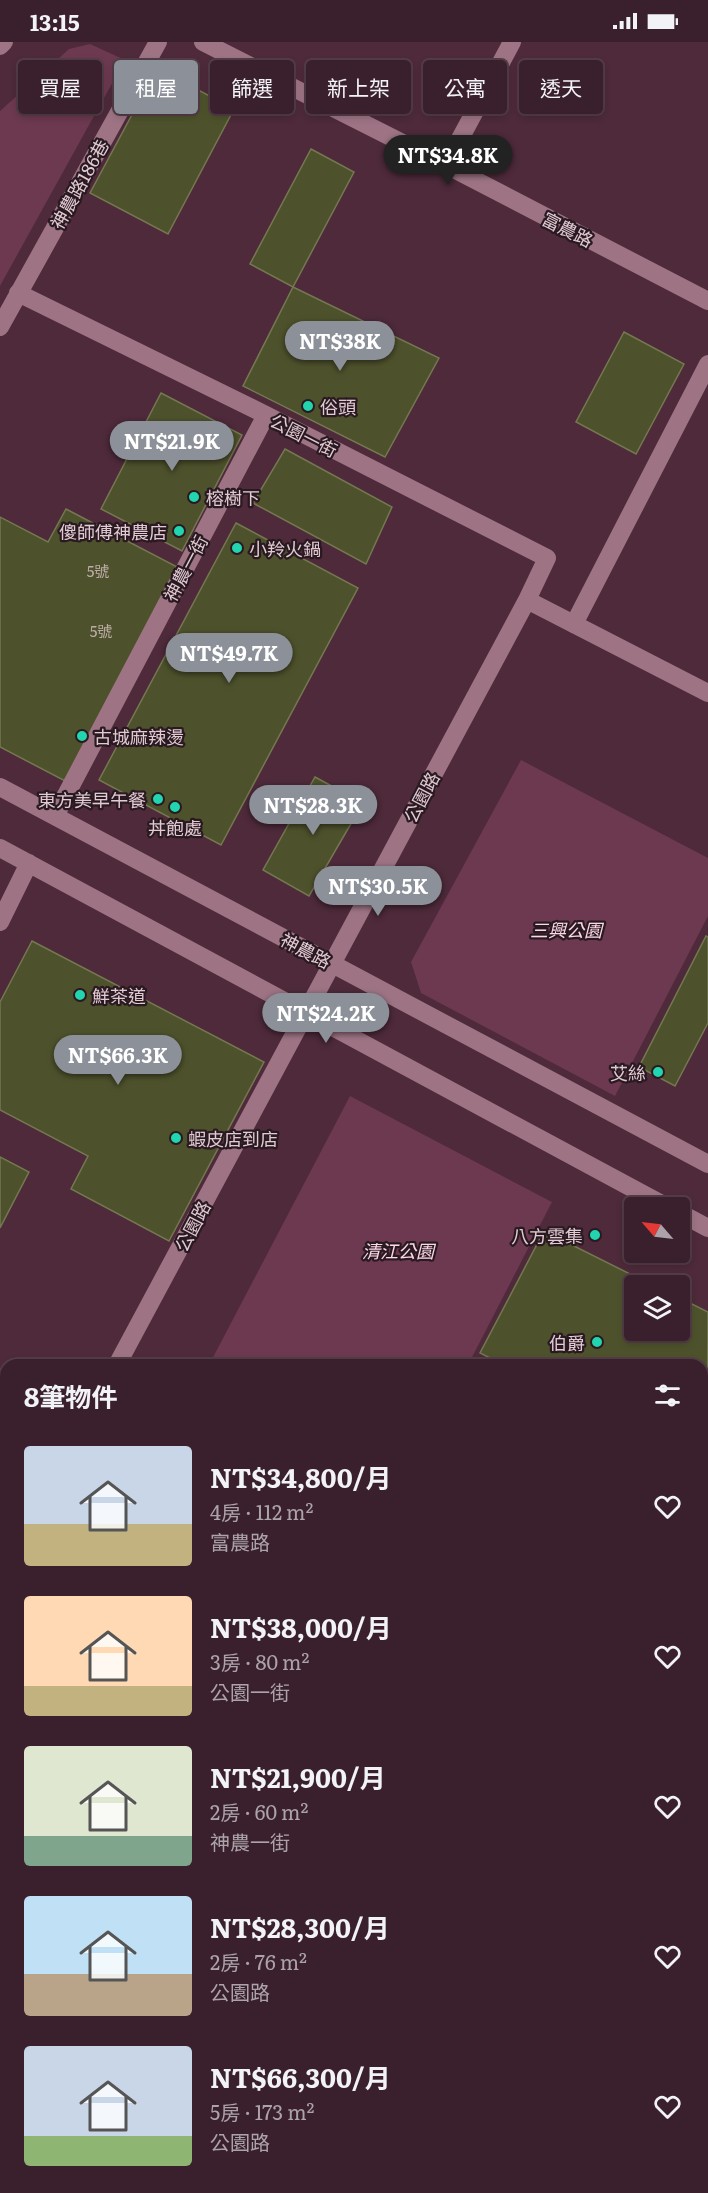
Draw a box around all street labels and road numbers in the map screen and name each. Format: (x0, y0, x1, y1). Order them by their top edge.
street label: 神農路186巷 (43, 134, 115, 234)
street label: 富農路 (538, 205, 598, 253)
street label: 公園一街 (266, 407, 342, 463)
street label: 神農一街 (156, 530, 214, 606)
street label: 公園路 (396, 767, 446, 827)
street label: 神農路 (276, 925, 336, 975)
street label: 公園路 (167, 1196, 217, 1256)

